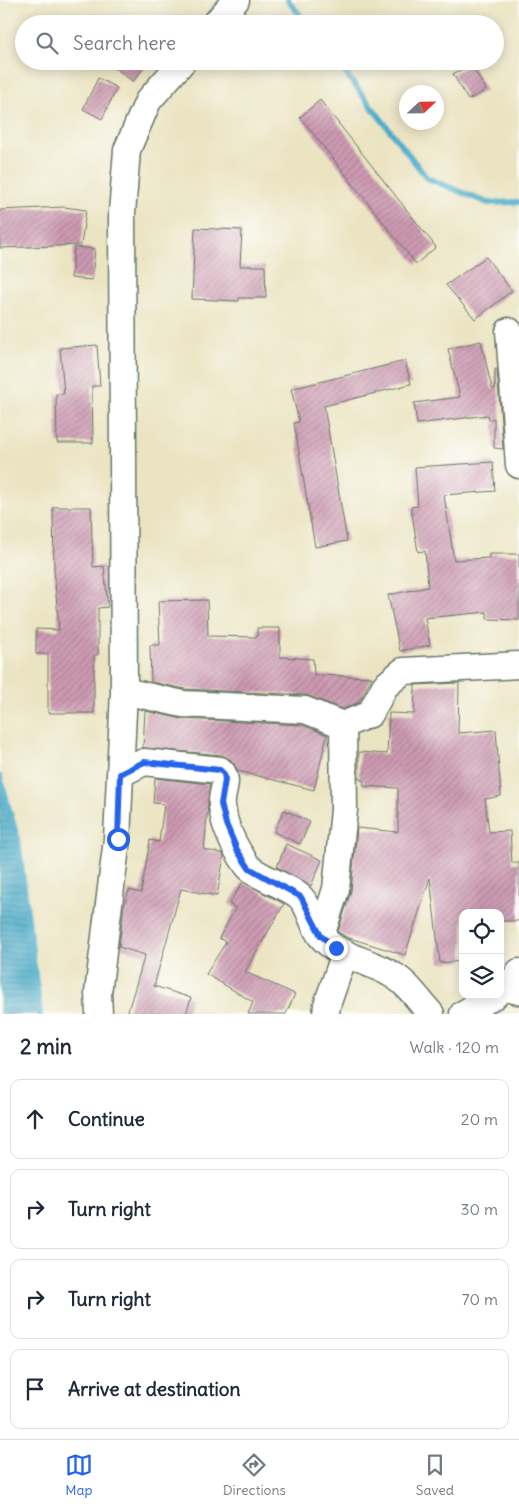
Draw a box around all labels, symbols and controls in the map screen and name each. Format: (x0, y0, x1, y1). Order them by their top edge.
search box (15, 15, 504, 70)
icon: search (33, 29, 61, 57)
text: Search here (73, 31, 176, 55)
north arrow (399, 85, 444, 130)
route start (107, 828, 130, 851)
map controls (459, 909, 504, 999)
button: locate (459, 909, 504, 954)
route end (325, 937, 348, 960)
button: layers (459, 954, 504, 999)
text: 2 min (20, 1033, 72, 1060)
text: Walk · 120 m (409, 1037, 499, 1057)
icon: ahead (21, 1105, 49, 1133)
text: Continue (68, 1107, 145, 1131)
text: 20 m (461, 1109, 498, 1129)
icon: right (21, 1195, 49, 1223)
text: Turn right (68, 1197, 151, 1221)
text: 30 m (461, 1199, 498, 1219)
icon: right (21, 1285, 49, 1313)
text: Turn right (68, 1287, 151, 1311)
text: 70 m (462, 1289, 498, 1309)
icon: arrive (21, 1375, 49, 1403)
text: Arrive at destination (68, 1377, 241, 1401)
tab: Map (65, 1451, 93, 1499)
tab: Directions (223, 1451, 286, 1499)
tab: Saved (416, 1451, 454, 1499)

